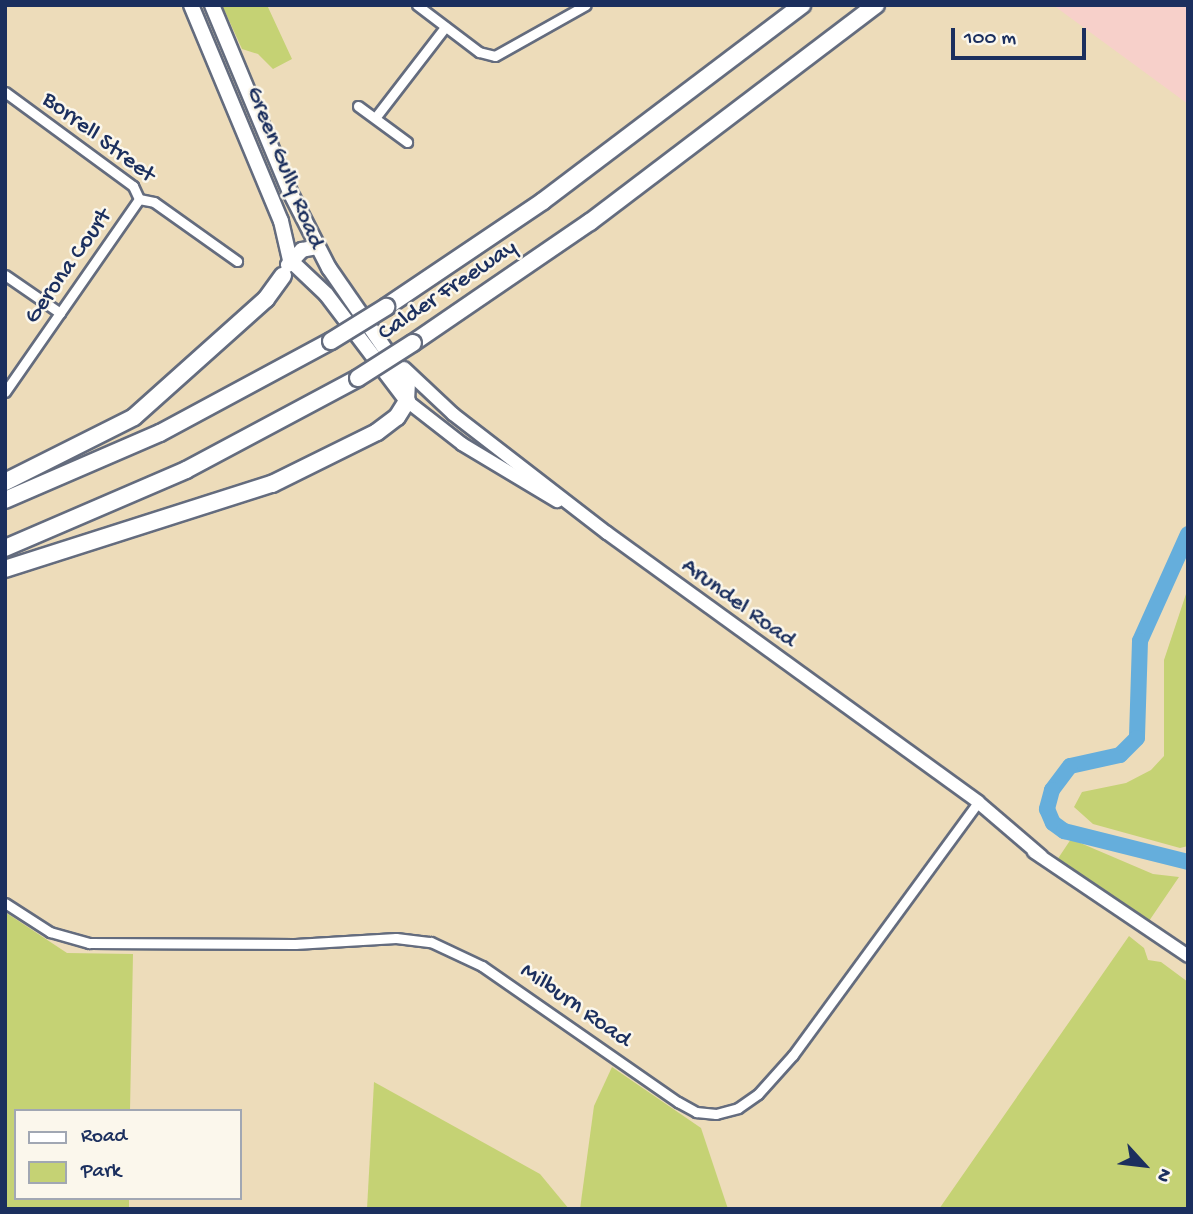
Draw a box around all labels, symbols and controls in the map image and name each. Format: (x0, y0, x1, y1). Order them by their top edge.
scale bar (955, 14, 1090, 58)
text: 100 m (964, 27, 1016, 52)
street label: Green Gully Road (238, 83, 330, 253)
street label: Borrell Street (36, 86, 160, 190)
street label: Gerona Court (19, 204, 119, 330)
street label: Calder Freeway (373, 234, 523, 348)
street label: Arundel Road (675, 553, 801, 655)
street label: Milburn Road (514, 957, 636, 1055)
legend (14, 1109, 242, 1200)
text: Road (81, 1125, 127, 1150)
north arrow (1109, 1130, 1179, 1200)
text: Park (81, 1160, 121, 1185)
text: N (1150, 1164, 1176, 1186)

